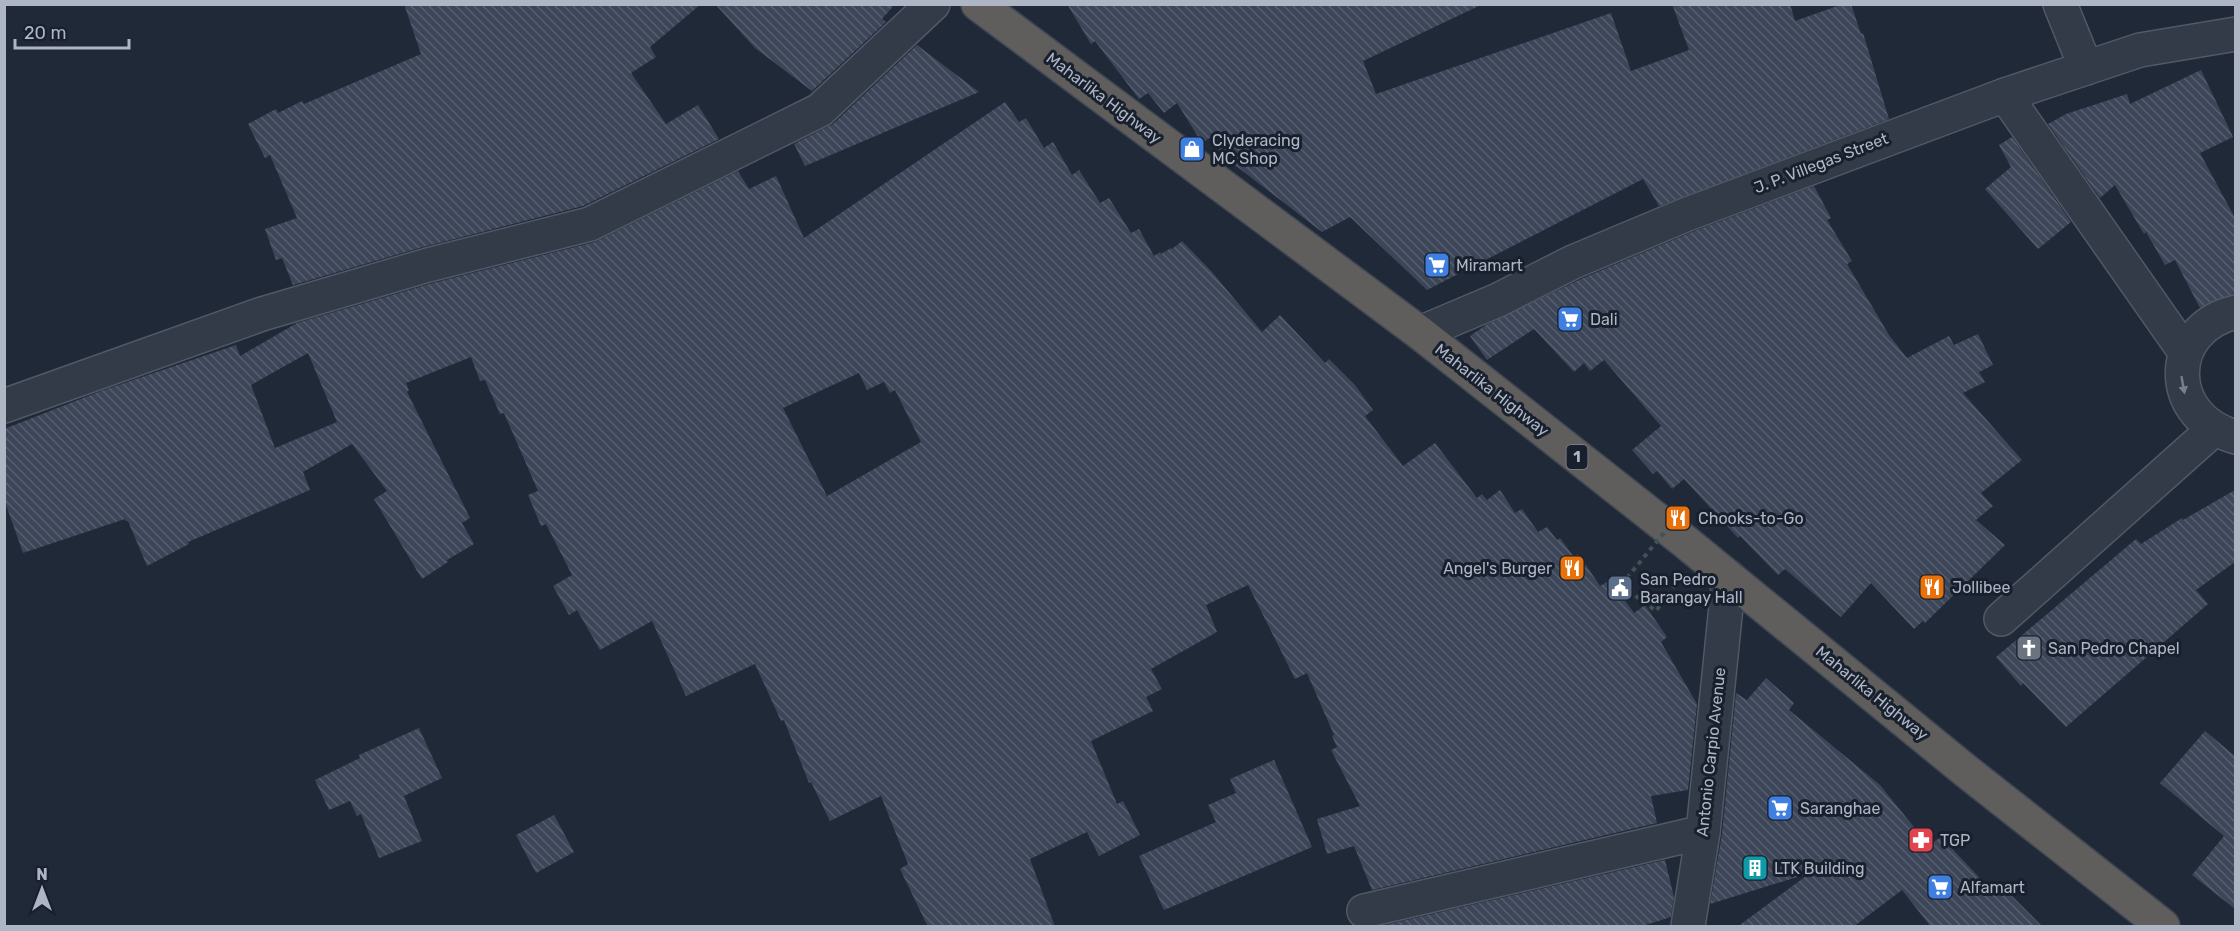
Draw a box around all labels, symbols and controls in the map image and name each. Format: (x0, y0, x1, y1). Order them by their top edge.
scale bar (15, 12, 129, 50)
text: 20 m (24, 22, 66, 44)
street label: Maharlika Highway (1043, 48, 1165, 148)
street label: J. P. Villegas Street (1751, 129, 1891, 197)
place label: Clyderacing MC Shop (1212, 131, 1300, 168)
shop icon: Clyderacing MC Shop (1177, 134, 1207, 164)
supermarket icon: Miramart (1422, 250, 1452, 280)
place label: Miramart (1456, 256, 1523, 275)
supermarket icon: Dali (1555, 304, 1585, 334)
place label: Dali (1590, 310, 1618, 329)
street label: Maharlika Highway (1431, 340, 1553, 440)
one-way arrow (2179, 375, 2188, 394)
road number: 1 (1566, 445, 1588, 469)
restaurant icon: Chooks-to-Go (1663, 503, 1693, 533)
place label: Chooks-to-Go (1698, 509, 1804, 528)
restaurant icon: Angel's Burger (1557, 553, 1587, 583)
place label: Angel's Burger (1443, 559, 1552, 578)
place label: San Pedro Barangay Hall (1640, 570, 1743, 607)
restaurant icon: Jollibee (1917, 572, 1947, 602)
public building icon: San Pedro Barangay Hall (1605, 573, 1635, 603)
place label: Jollibee (1952, 578, 2010, 597)
church icon: San Pedro Chapel (2014, 633, 2044, 663)
place label: San Pedro Chapel (2048, 639, 2180, 658)
street label: Maharlika Highway (1812, 642, 1932, 744)
street label: Antonio Carpio Avenue (1693, 666, 1729, 838)
supermarket icon: Saranghae (1765, 793, 1795, 823)
place label: Saranghae (1800, 799, 1880, 818)
pharmacy icon: TGP (1906, 825, 1936, 855)
place label: TGP (1940, 831, 1970, 850)
building icon: LTK Building (1740, 853, 1770, 883)
north arrow (12, 859, 72, 919)
place label: LTK Building (1774, 859, 1864, 878)
text: N (36, 865, 48, 884)
supermarket icon: Alfamart (1925, 872, 1955, 902)
place label: Alfamart (1960, 878, 2025, 897)

